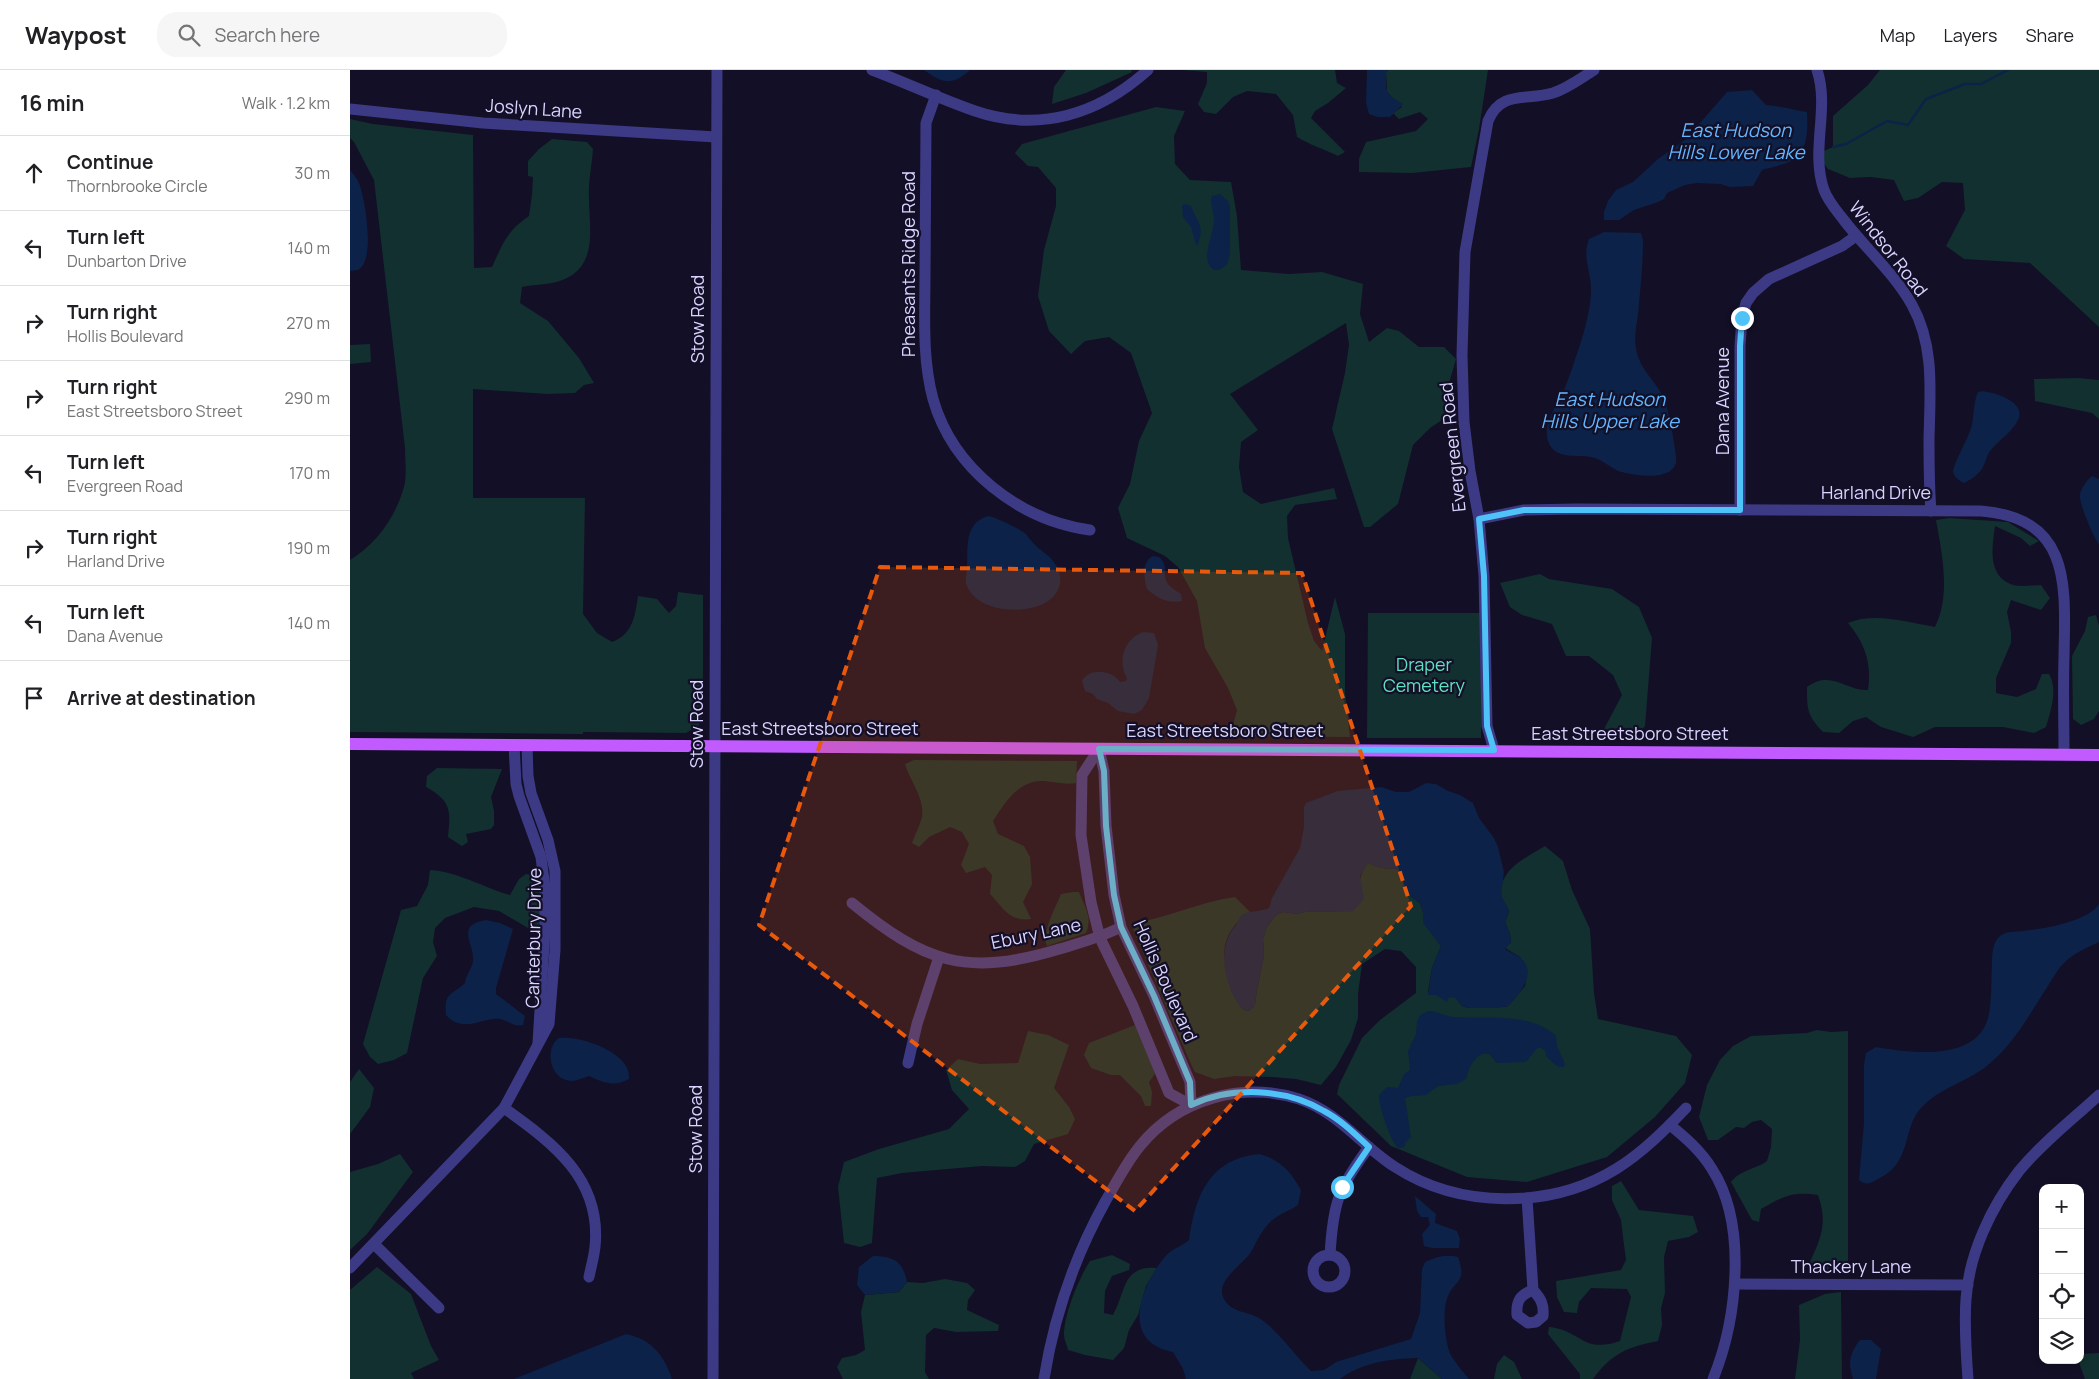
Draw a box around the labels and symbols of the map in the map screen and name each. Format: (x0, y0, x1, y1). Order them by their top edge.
street label: Joslyn Lane (485, 93, 583, 123)
water label: East Hudson Hills Lower Lake (1667, 117, 1806, 165)
street label: Pheasants Ridge Road (896, 171, 920, 357)
street label: Windsor Road (1844, 196, 1934, 301)
street label: Stow Road (685, 275, 709, 363)
route end (1731, 307, 1754, 330)
street label: Dana Avenue (1710, 347, 1734, 455)
street label: Evergreen Road (1433, 381, 1471, 513)
water label: East Hudson Hills Upper Lake (1541, 386, 1681, 434)
street label: Harland Drive (1821, 480, 1931, 504)
park label: Draper Cemetery (1383, 652, 1466, 697)
street label: Stow Road (684, 680, 708, 768)
street label: East Streetsboro Street (721, 716, 919, 740)
street label: East Streetsboro Street (1126, 718, 1324, 742)
street label: East Streetsboro Street (1531, 721, 1729, 745)
street label: Canterbury Drive (520, 868, 546, 1008)
street label: Ebury Lane (989, 912, 1083, 954)
street label: Hollis Boulevard (1128, 916, 1204, 1045)
street label: Stow Road (683, 1085, 707, 1173)
route start (1331, 1176, 1354, 1199)
street label: Thackery Lane (1791, 1254, 1911, 1278)

